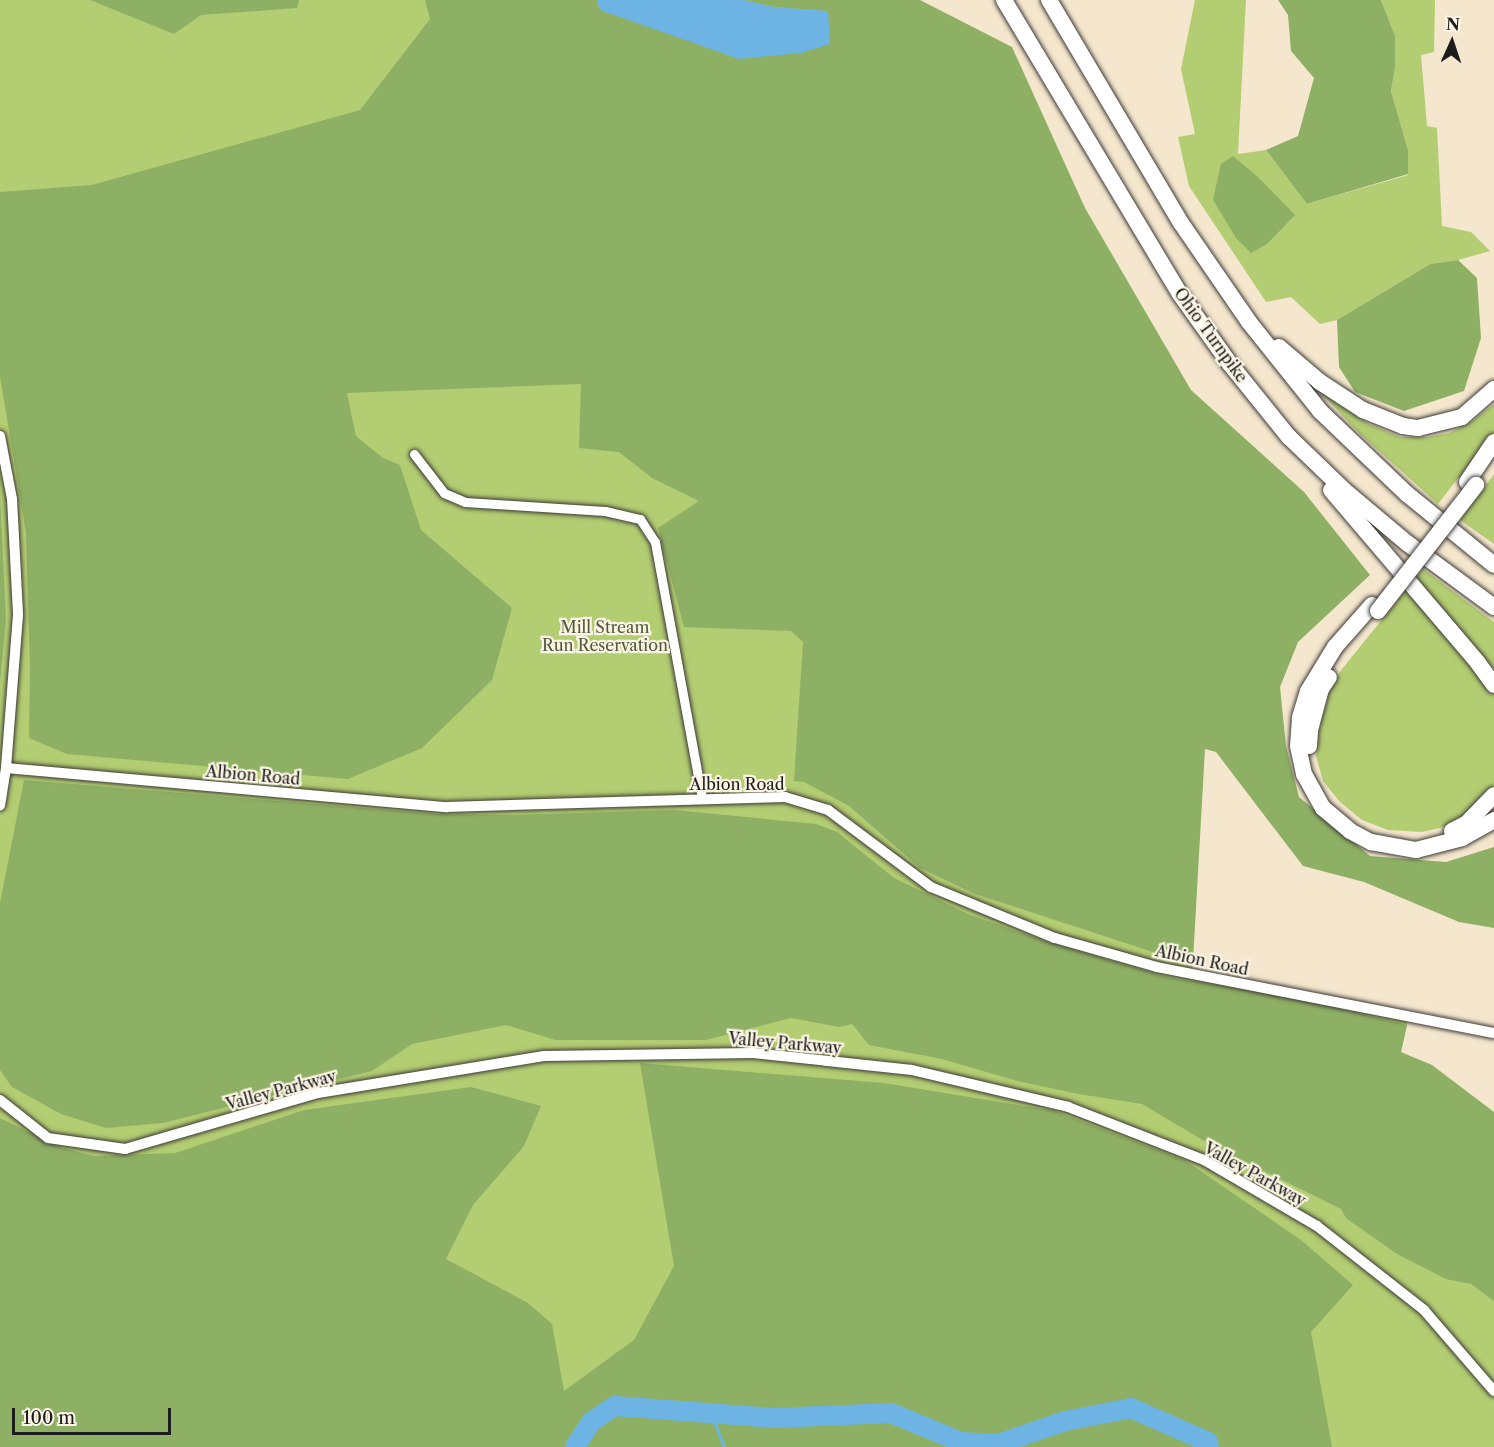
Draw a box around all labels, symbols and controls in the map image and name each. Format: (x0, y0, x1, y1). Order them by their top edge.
north arrow (1422, 12, 1482, 72)
text: N (1445, 14, 1460, 34)
street label: Ohio Turnpike (1170, 284, 1252, 386)
park label: Mill Stream Run Reservation (542, 617, 668, 655)
street label: Albion Road (205, 761, 301, 789)
street label: Albion Road (690, 774, 784, 794)
street label: Albion Road (1154, 941, 1250, 979)
street label: Valley Parkway (727, 1028, 843, 1058)
street label: Valley Parkway (223, 1066, 339, 1114)
street label: Valley Parkway (1201, 1138, 1309, 1210)
scale bar (15, 1396, 174, 1434)
text: 100 m (23, 1407, 75, 1429)

